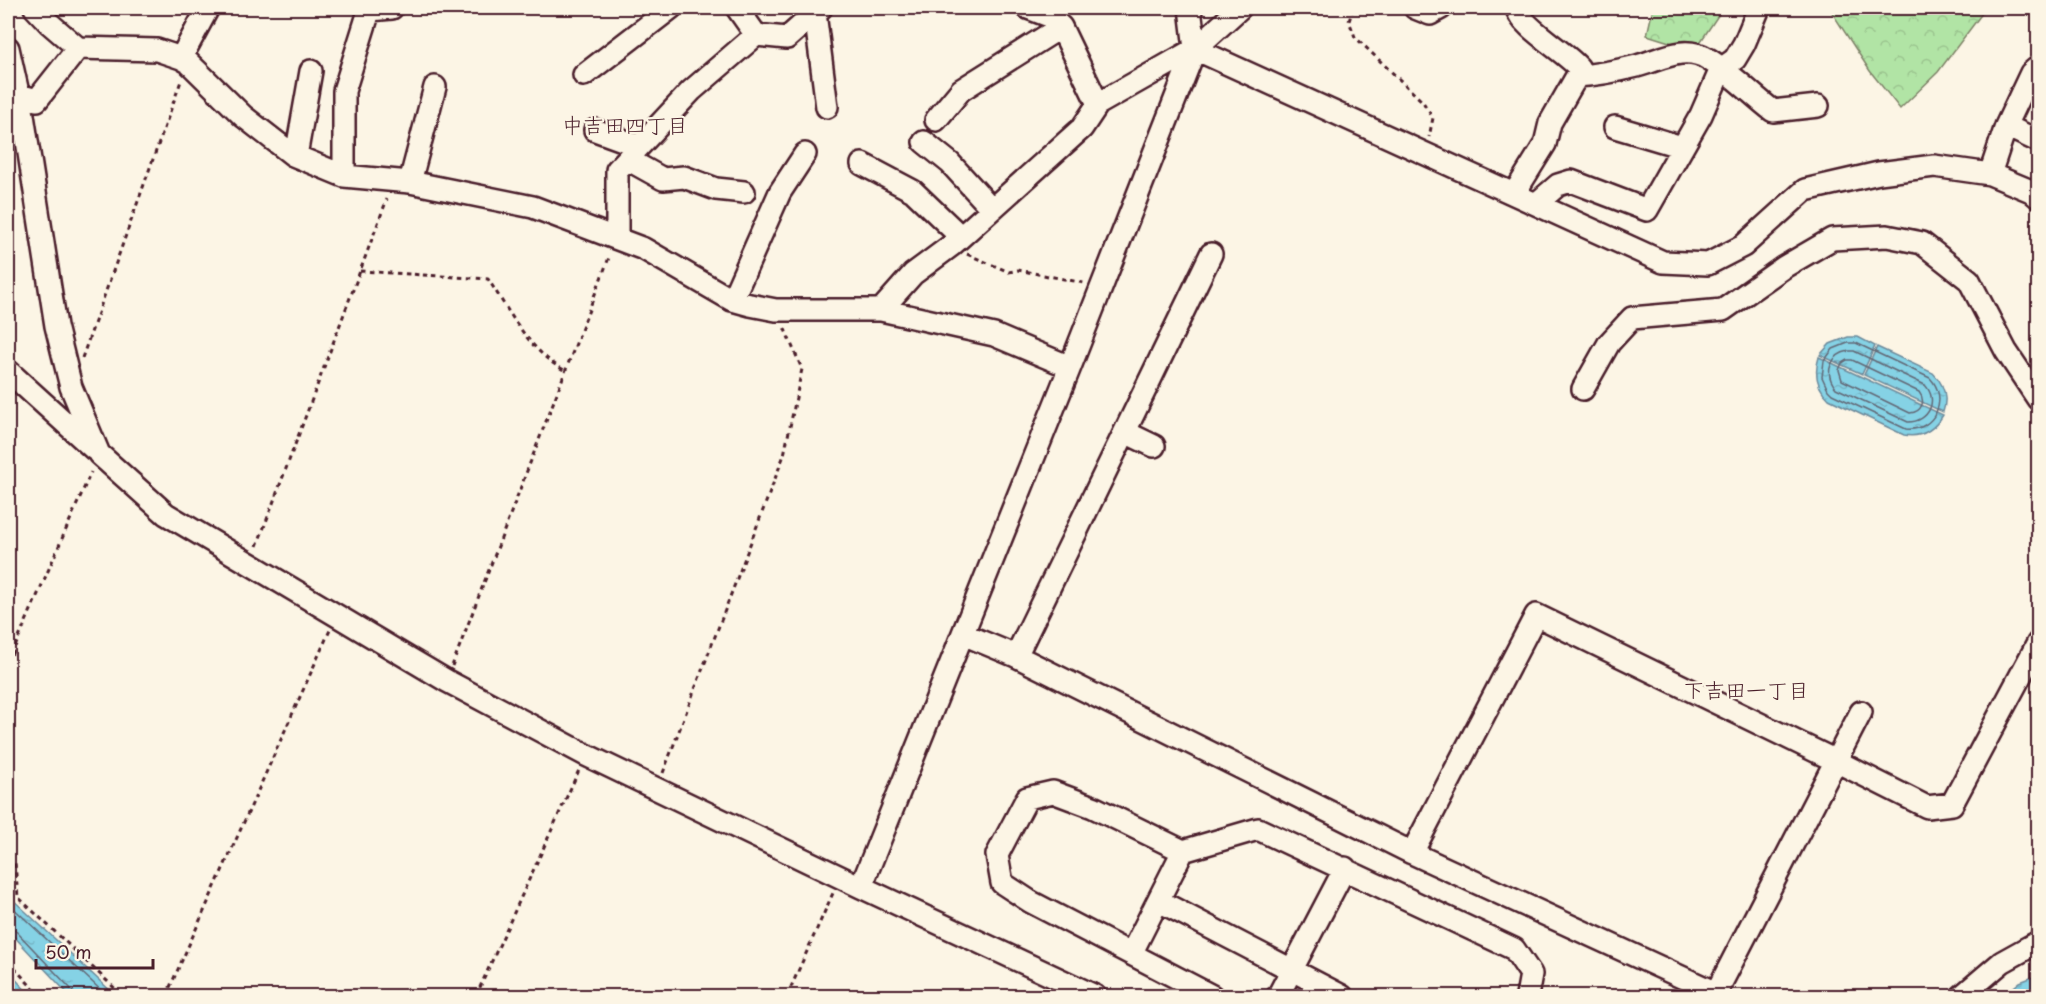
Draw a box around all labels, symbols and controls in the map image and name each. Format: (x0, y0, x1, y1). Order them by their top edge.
district label: 中吉田四丁目 (562, 108, 688, 140)
district label: 下吉田一丁目 (1683, 673, 1809, 705)
scale bar (36, 932, 153, 970)
text: 50 m (45, 938, 92, 965)

